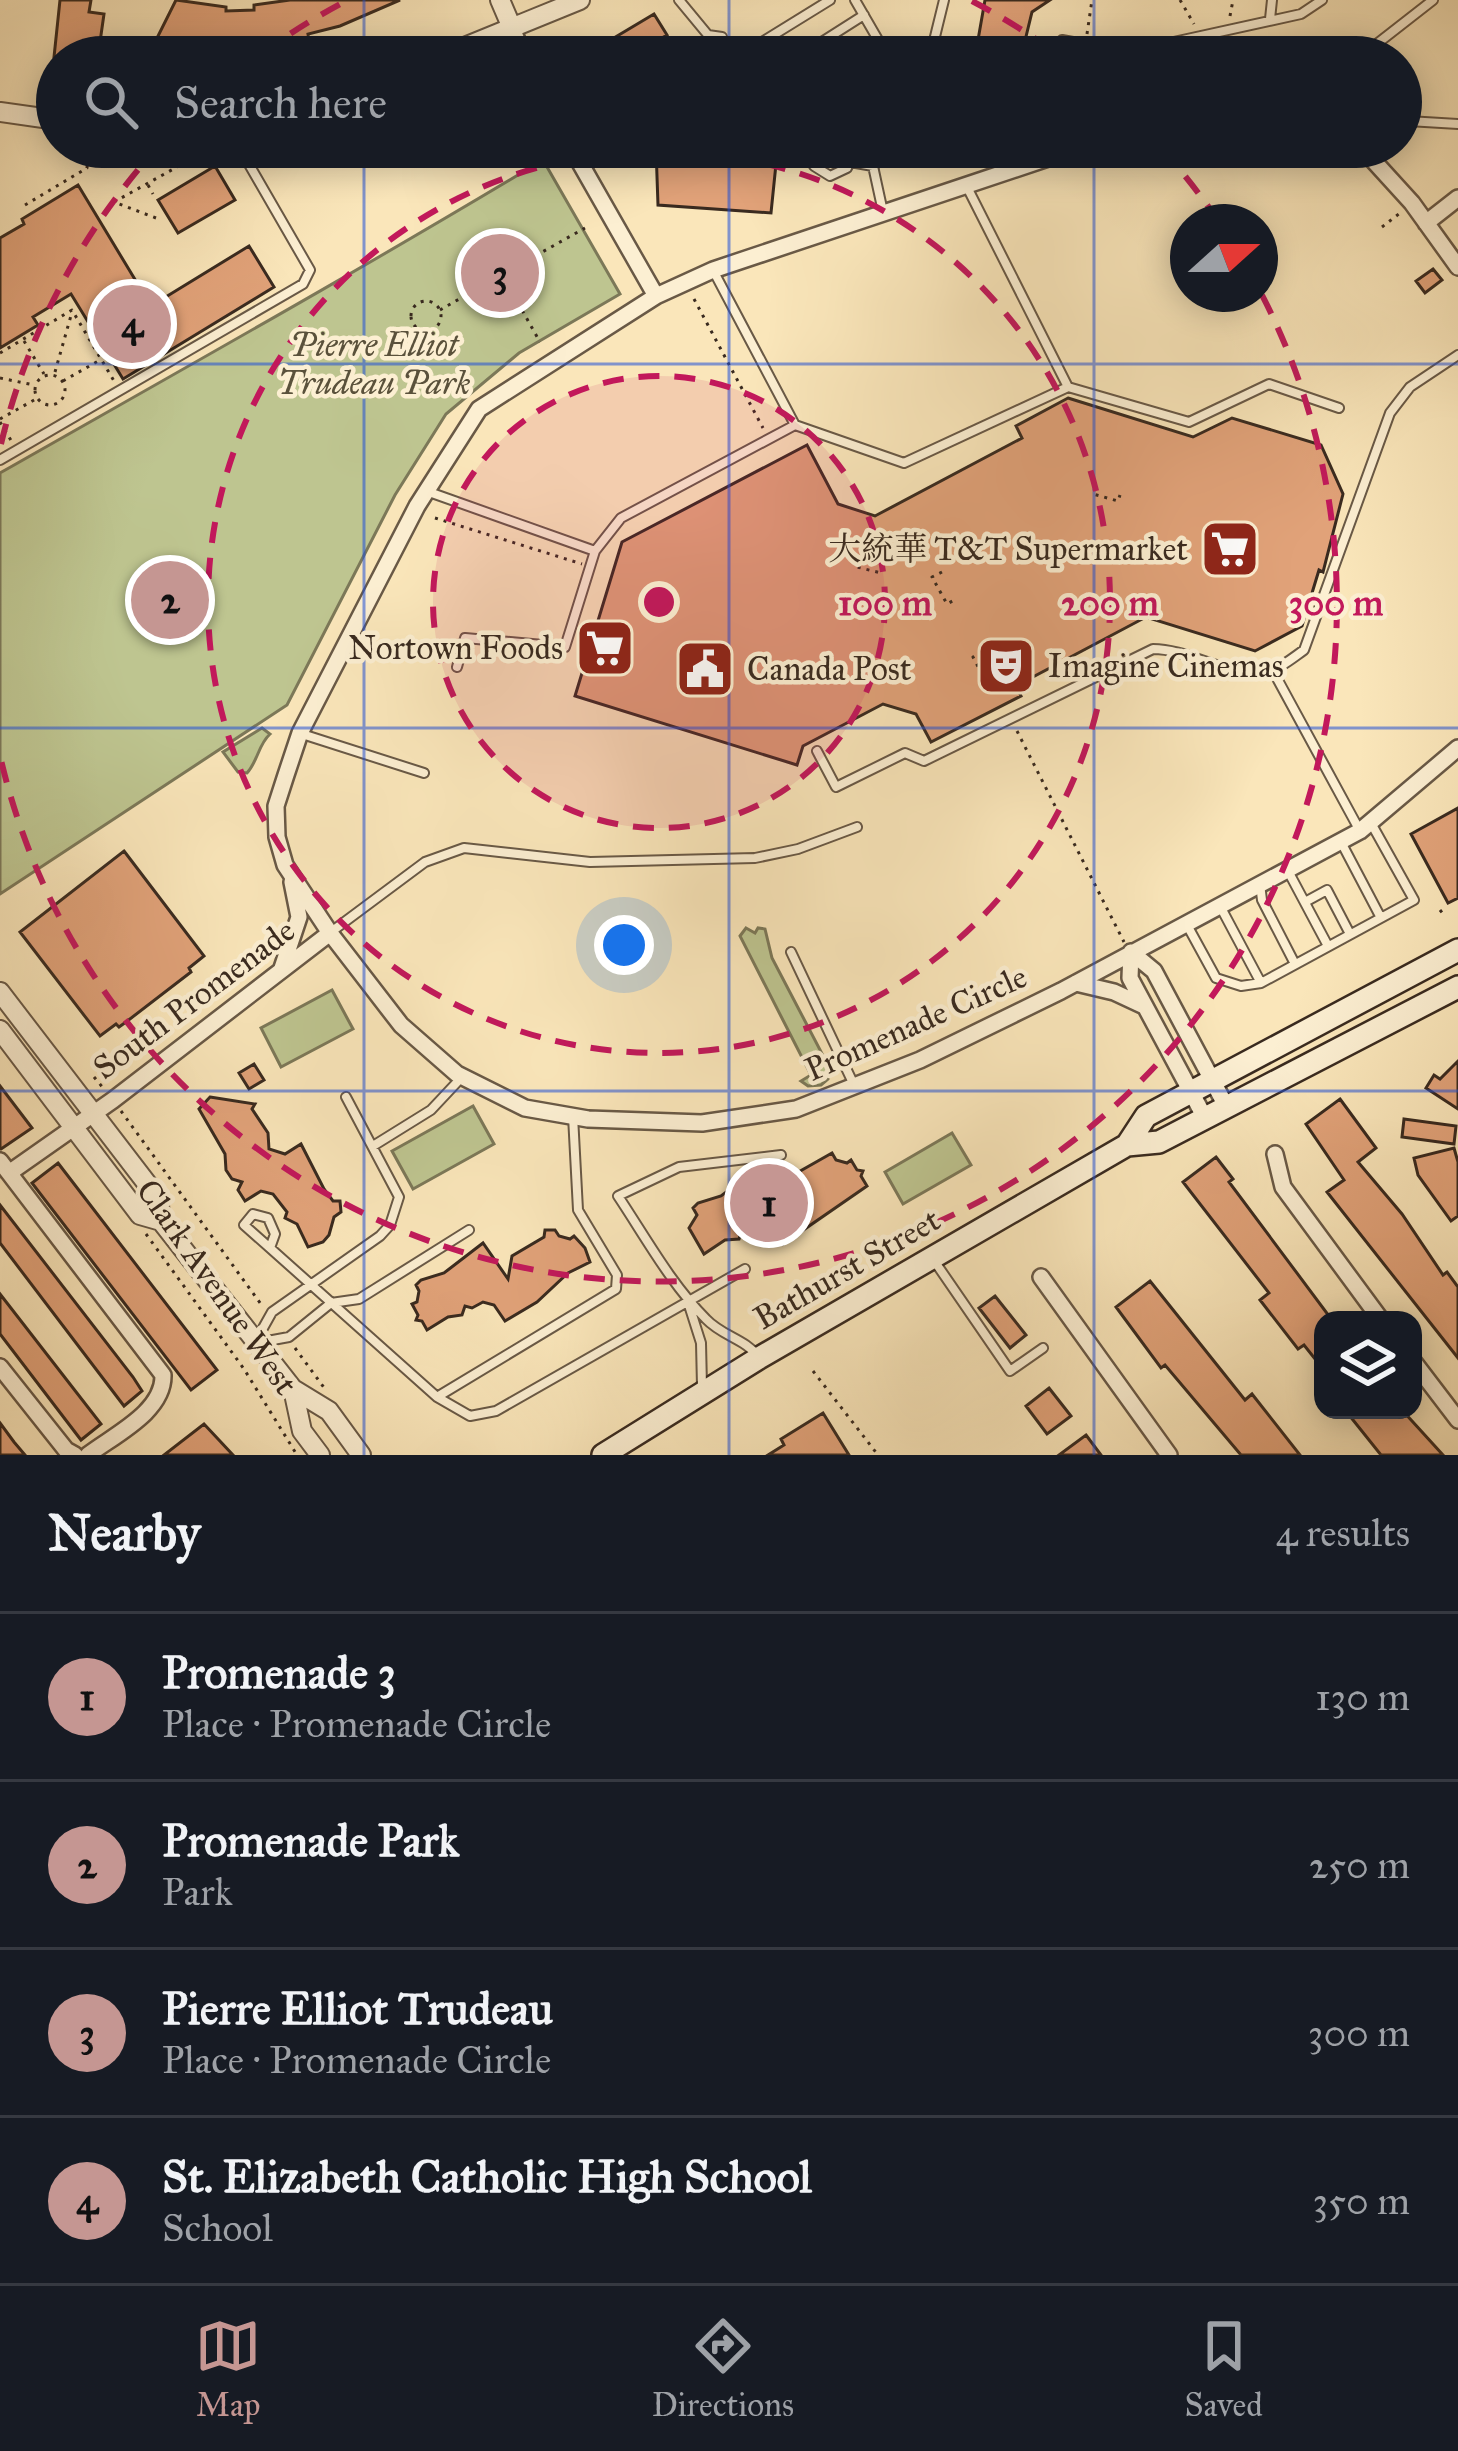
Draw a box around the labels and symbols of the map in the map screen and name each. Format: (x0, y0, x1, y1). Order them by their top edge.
north arrow (1170, 204, 1278, 312)
pin: 3 (461, 228, 539, 318)
pin: 4 (93, 279, 171, 369)
park label: Pierre Elliot Trudeau Park (278, 325, 471, 403)
supermarket icon: 大統華 T&T Supermarket (1199, 518, 1261, 580)
place label: 大統華 T&T Supermarket (828, 529, 1188, 569)
pin: 2 (131, 555, 209, 645)
centre of rings (638, 581, 680, 623)
text: 100 m (838, 581, 933, 625)
text: 200 m (1061, 581, 1160, 625)
text: 300 m (1289, 581, 1384, 625)
supermarket icon: Nortown Foods (574, 617, 636, 679)
place label: Nortown Foods (348, 628, 563, 668)
theatre icon: Imagine Cinemas (975, 635, 1037, 697)
public building icon: Canada Post (674, 638, 736, 700)
place label: Imagine Cinemas (1048, 646, 1284, 686)
place label: Canada Post (747, 649, 912, 689)
street label: South Promenade (85, 910, 303, 1088)
your location (594, 915, 654, 975)
street label: Promenade Circle (799, 956, 1033, 1090)
pin: 1 (730, 1158, 808, 1248)
street label: Clark Avenue West (128, 1172, 306, 1403)
street label: Bathurst Street (747, 1199, 947, 1338)

